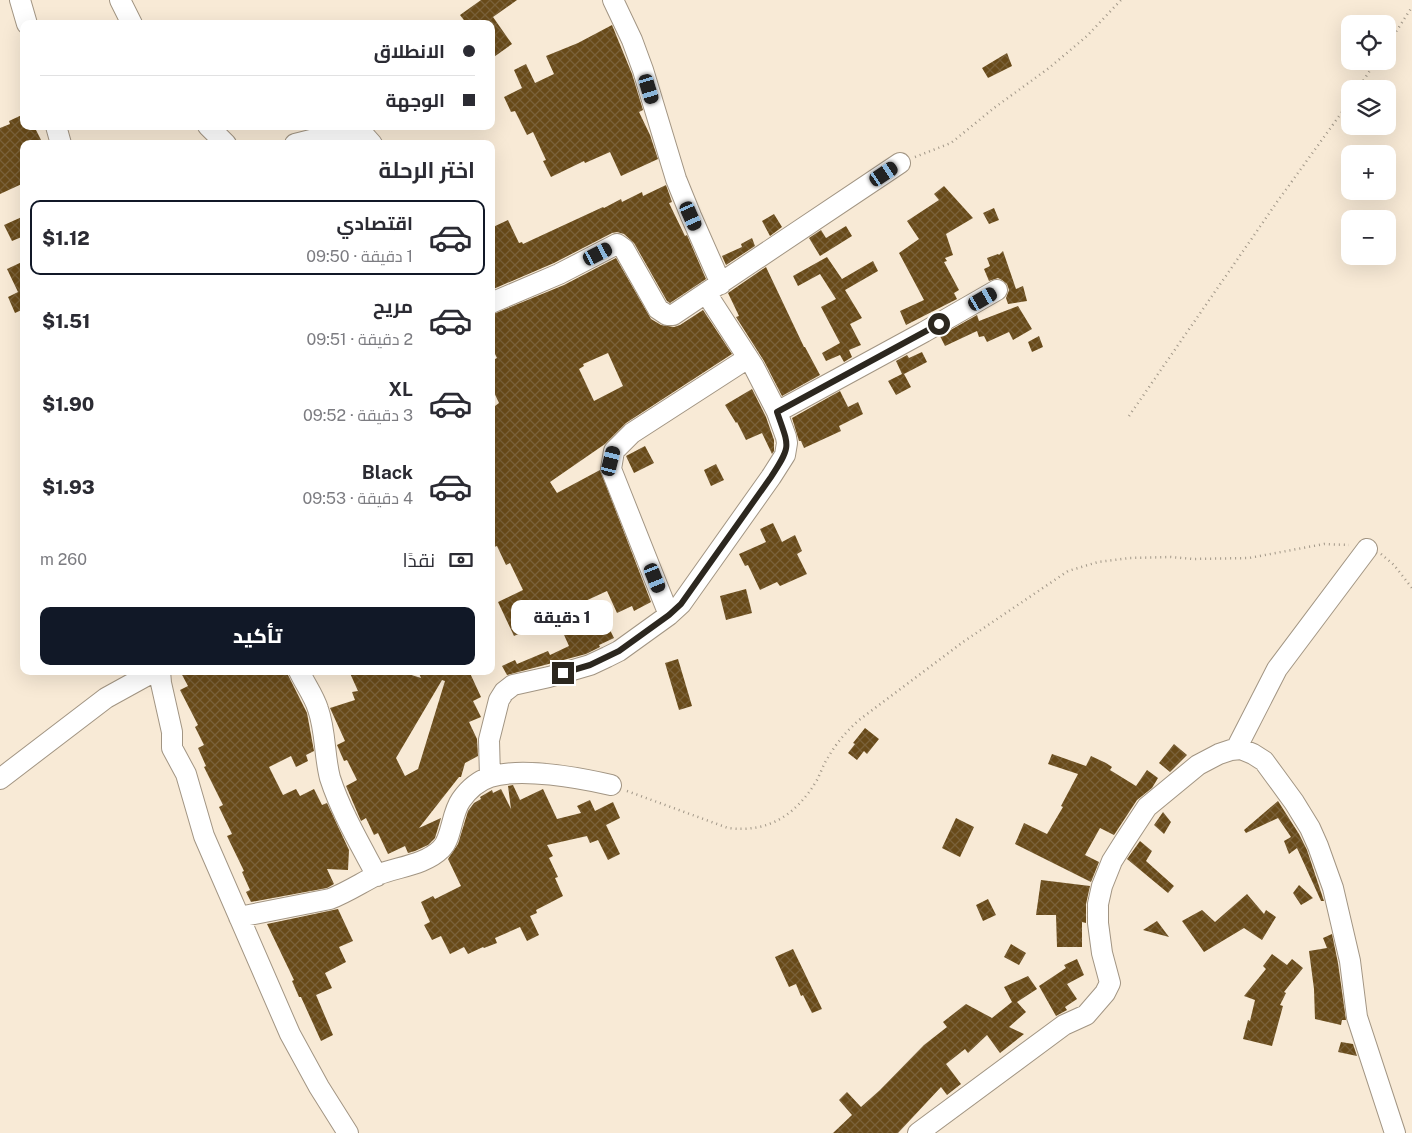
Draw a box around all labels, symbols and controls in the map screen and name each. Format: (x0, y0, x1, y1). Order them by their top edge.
map controls (1341, 15, 1396, 265)
button: locate (1341, 15, 1396, 70)
text: الانطلاق (374, 40, 445, 62)
car (637, 72, 660, 106)
button: layers (1341, 80, 1396, 135)
text: الوجهة (385, 89, 445, 111)
button: + (1341, 145, 1396, 200)
text: اختر الرحلة (379, 157, 475, 183)
car (867, 159, 900, 189)
car (678, 199, 703, 233)
button: − (1341, 210, 1396, 265)
text: اقتصادي (337, 212, 413, 234)
icon: car (428, 215, 473, 260)
text: $1.12 (42, 227, 90, 249)
car (581, 241, 614, 267)
text: 1 دقيقة · 09:50 (306, 247, 413, 266)
car (966, 285, 999, 313)
text: مريح (373, 295, 413, 317)
icon: car (428, 298, 473, 343)
text: $1.51 (42, 310, 90, 332)
route start (928, 313, 950, 335)
text: 2 دقيقة · 09:51 (307, 330, 413, 349)
text: XL (388, 378, 413, 400)
icon: car (428, 381, 473, 426)
text: $1.90 (42, 393, 94, 415)
text: 3 دقيقة · 09:52 (303, 406, 413, 425)
car (600, 445, 621, 477)
text: Black (362, 461, 413, 483)
icon: car (428, 464, 473, 509)
text: $1.93 (42, 476, 95, 498)
text: 4 دقيقة · 09:53 (302, 489, 413, 508)
icon: cash (447, 546, 475, 574)
text: نقدًا (403, 549, 435, 571)
text: 260 m (40, 550, 87, 569)
car (642, 561, 667, 595)
callout: 1 دقيقة (512, 600, 614, 636)
button: تأكيد (40, 607, 475, 665)
text: 1 دقيقة (534, 608, 590, 627)
route end (552, 662, 574, 684)

